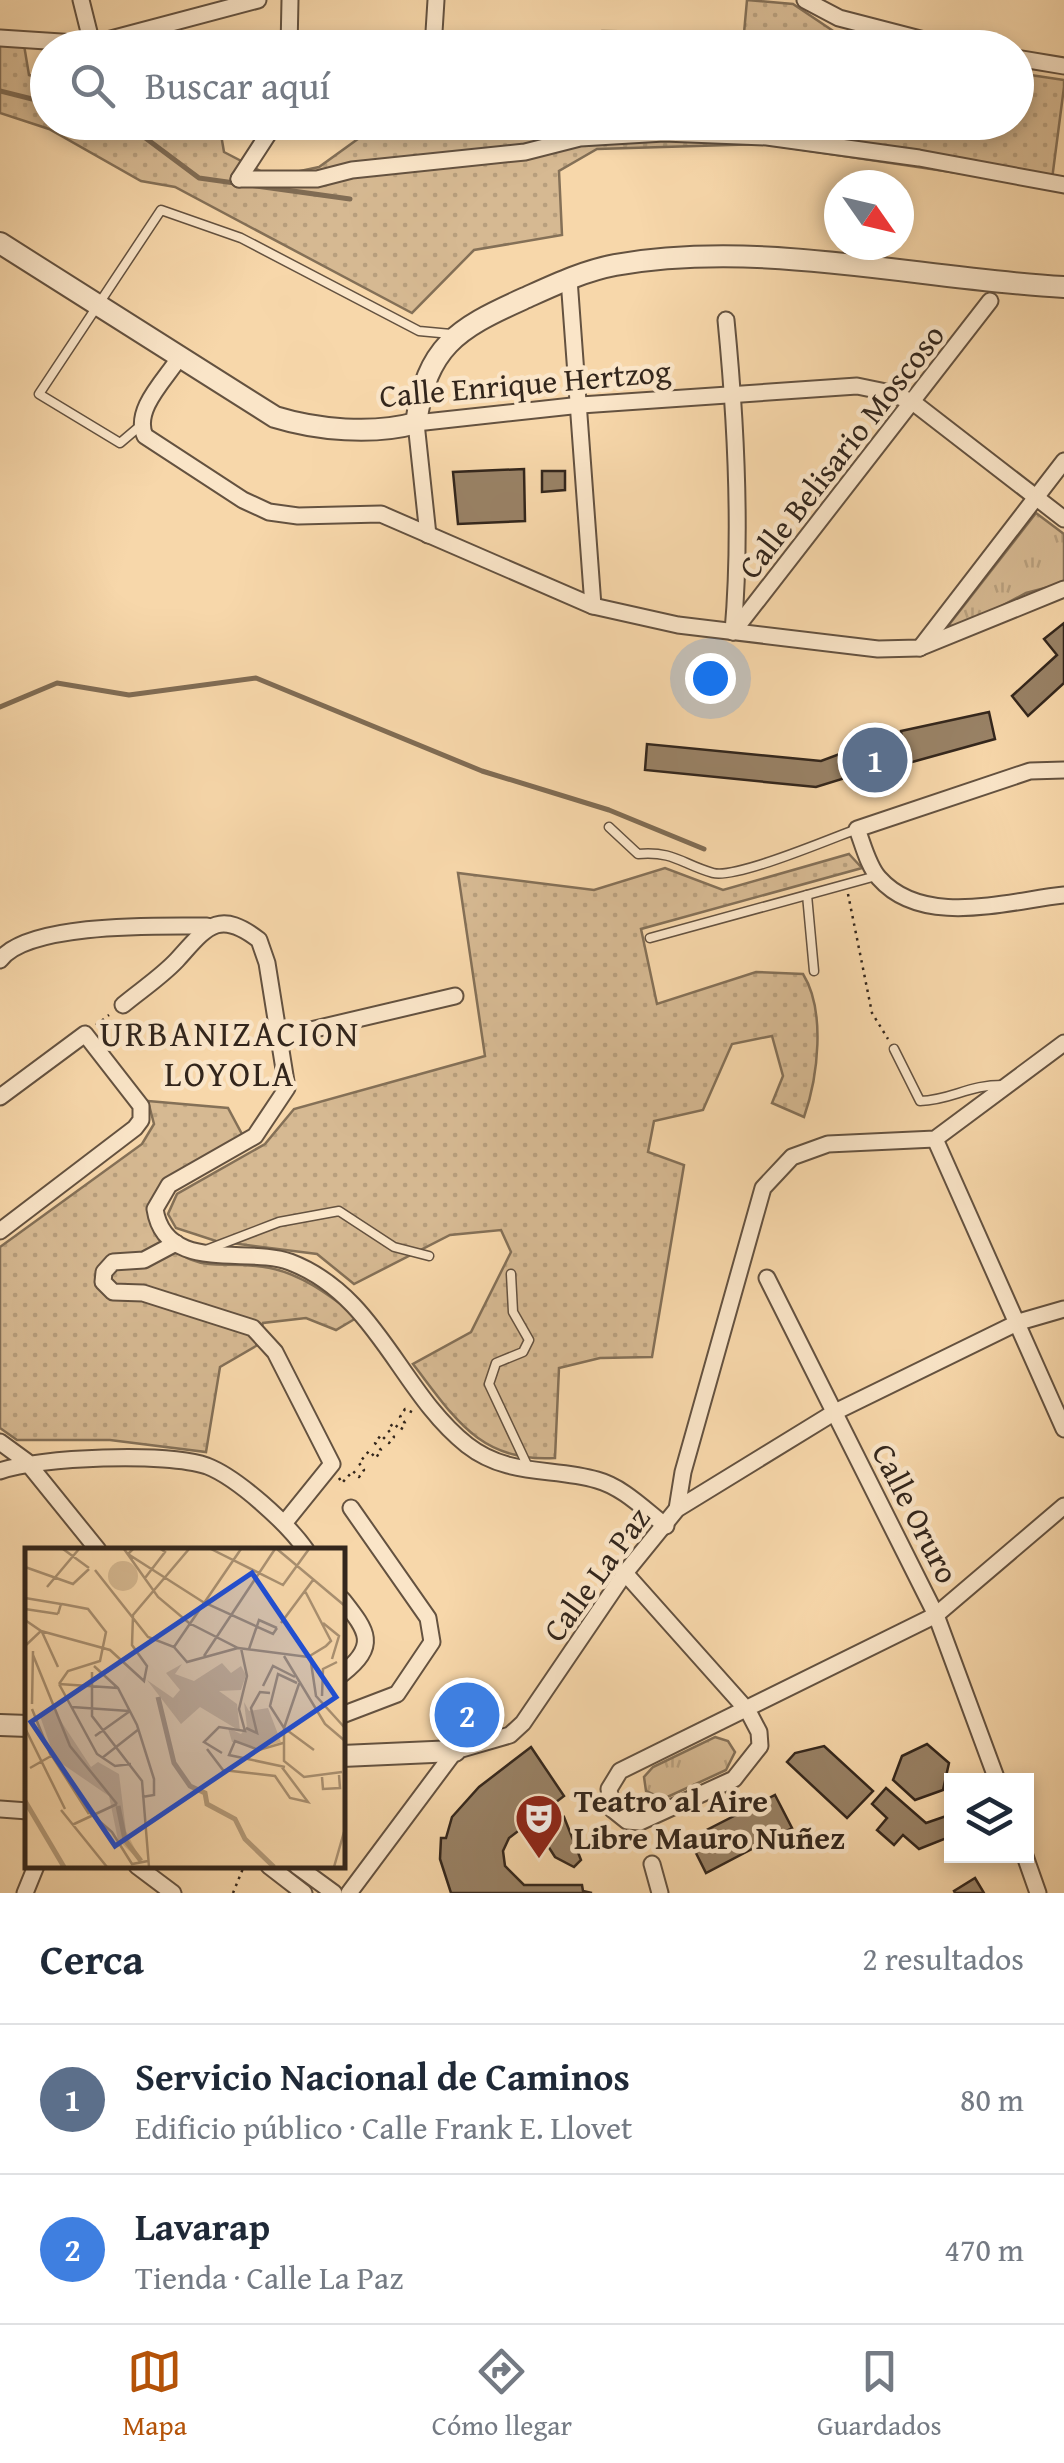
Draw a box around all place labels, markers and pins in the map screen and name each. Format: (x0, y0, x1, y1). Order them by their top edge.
pin: 1 (842, 722, 908, 798)
pin: 2 (434, 1678, 500, 1752)
place label: Teatro al Aire Libre Mauro Nuñez (574, 1777, 845, 1861)
theatre icon: Teatro al Aire Libre Mauro Nuñez (513, 1792, 565, 1860)

